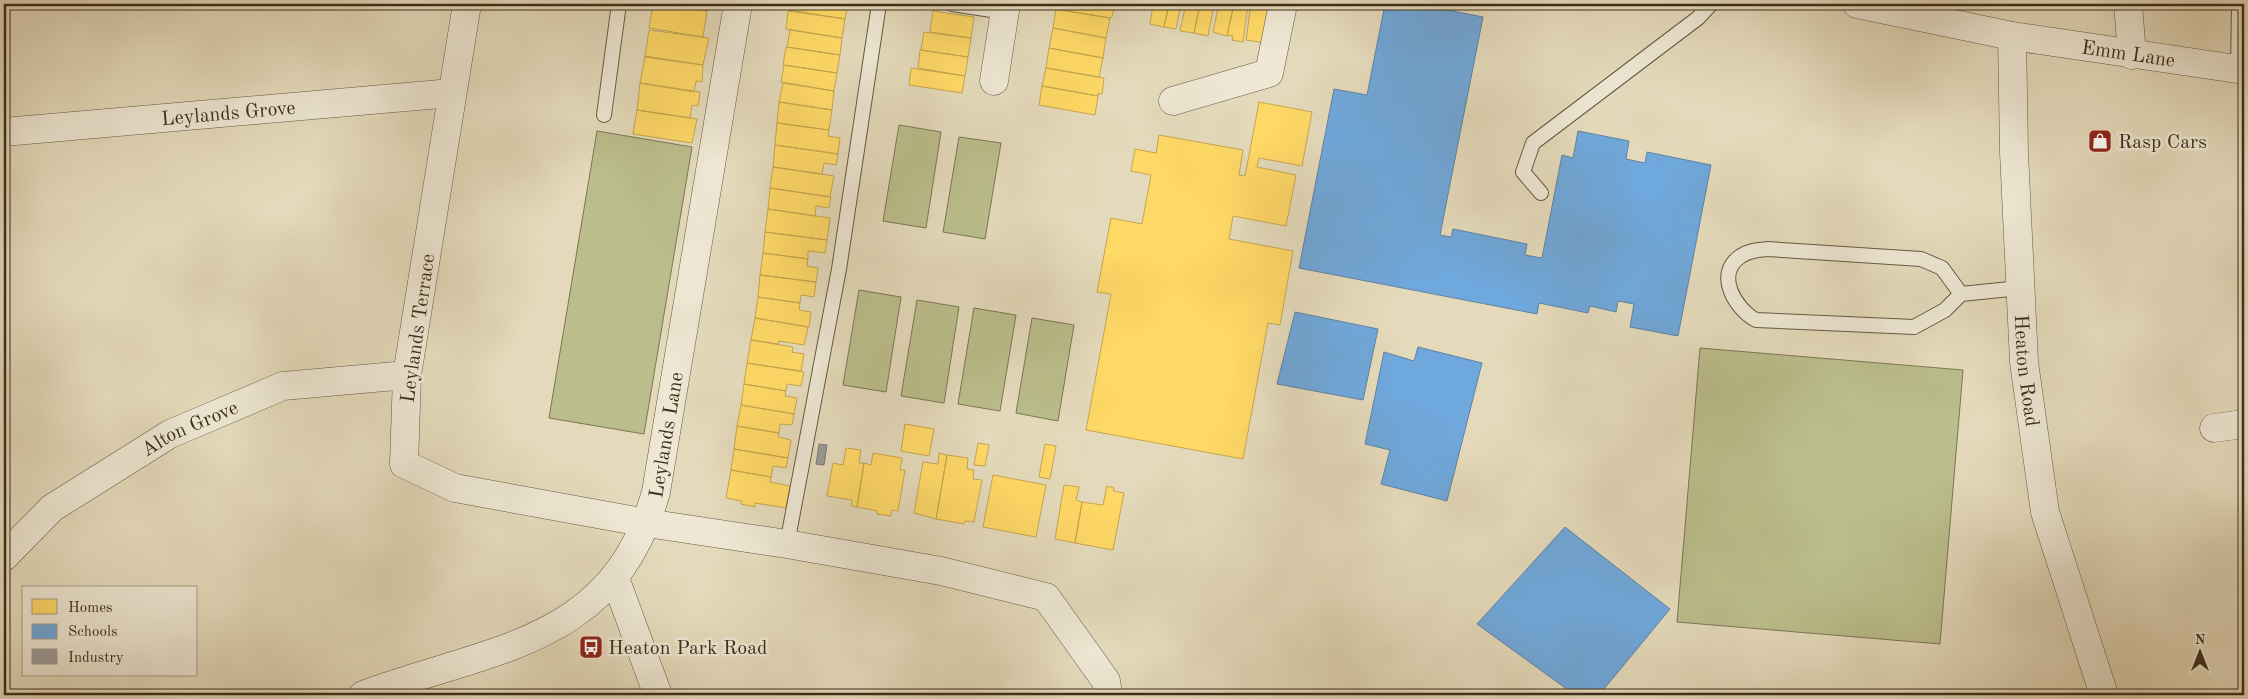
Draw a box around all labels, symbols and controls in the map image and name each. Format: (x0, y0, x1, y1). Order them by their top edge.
street label: Emm Lane (2080, 38, 2176, 72)
street label: Leylands Grove (160, 99, 296, 130)
shop icon: Rasp Cars (2087, 128, 2113, 154)
place label: Rasp Cars (2118, 133, 2207, 153)
street label: Leylands Terrace (399, 252, 439, 404)
street label: Heaton Road (2010, 314, 2041, 428)
street label: Leylands Lane (647, 371, 688, 500)
street label: Alton Grove (138, 398, 241, 461)
legend (22, 586, 198, 676)
text: Homes (68, 601, 113, 616)
text: Schools (68, 625, 117, 640)
north arrow (2176, 626, 2226, 676)
text: N (2195, 633, 2206, 647)
bus stop icon: Heaton Park Road (578, 634, 604, 660)
place label: Heaton Park Road (608, 639, 768, 659)
text: Industry (68, 651, 124, 666)

